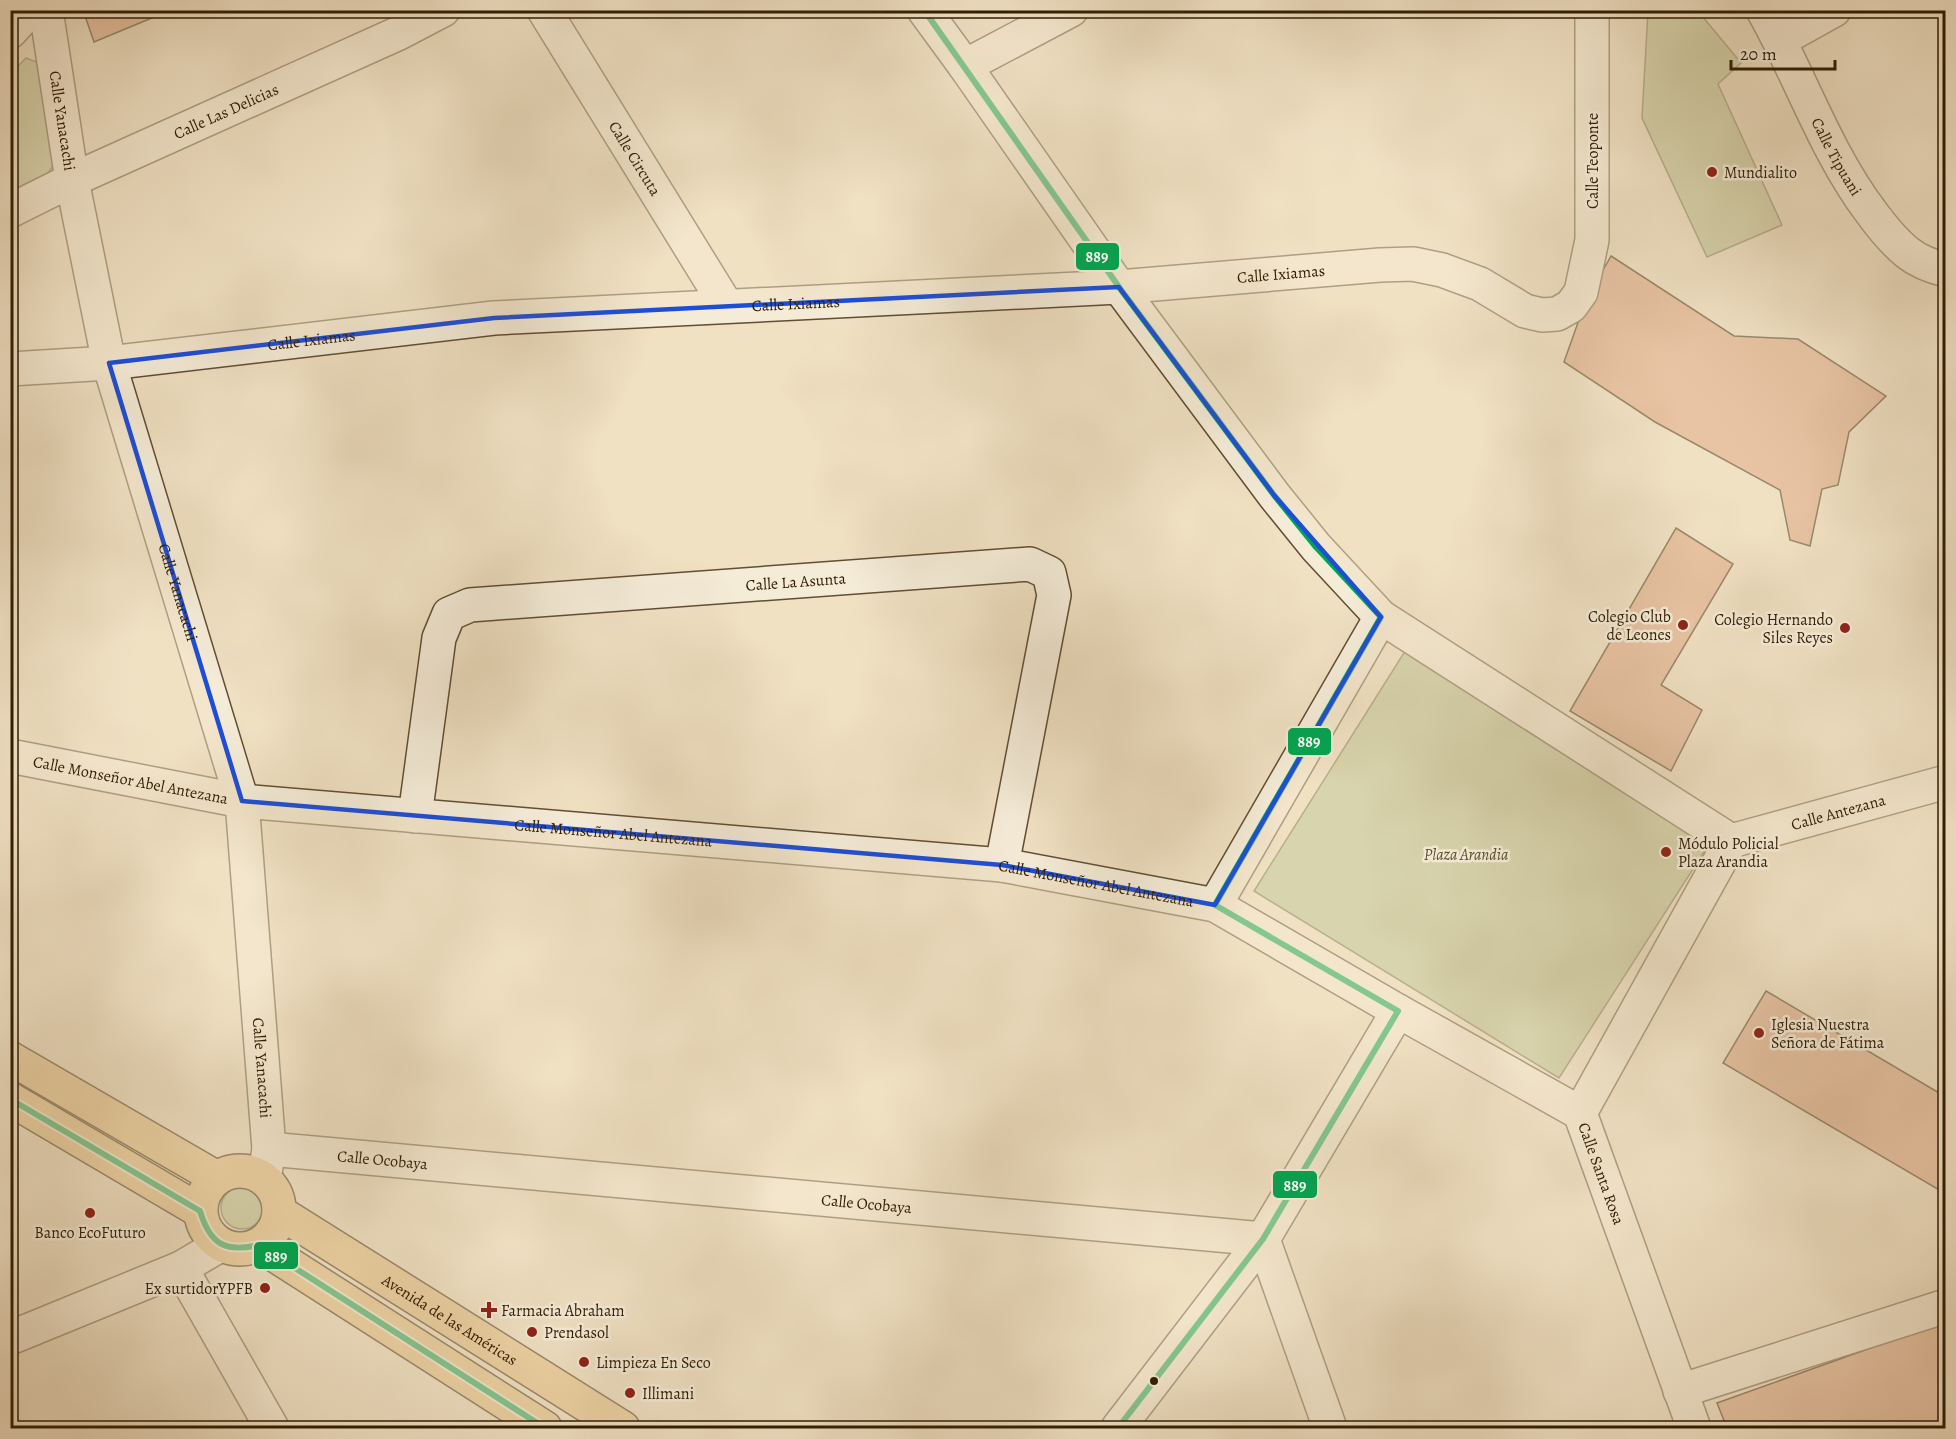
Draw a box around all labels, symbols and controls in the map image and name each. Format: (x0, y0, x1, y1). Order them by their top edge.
scale bar (1731, 33, 1834, 71)
text: 20 m (1740, 42, 1777, 66)
street label: Calle Yanacachi (43, 69, 80, 172)
street label: Calle Las Delicias (170, 79, 282, 145)
street label: Calle Teoponte (1582, 113, 1604, 209)
street label: Calle Tipuani (1806, 114, 1867, 200)
street label: Calle Circuta (603, 117, 666, 201)
place label: Mundialito (1724, 162, 1797, 184)
marker: Mundialito (1705, 165, 1719, 179)
line badge: 889 (1075, 242, 1120, 271)
text: 889 (1086, 246, 1108, 268)
street label: Calle Ixiamas (1236, 260, 1326, 289)
street label: Calle Ixiamas (751, 291, 840, 317)
street label: Calle Ixiamas (266, 324, 357, 356)
street label: Calle Yanacachi (152, 541, 203, 644)
street label: Calle La Asunta (745, 567, 847, 597)
place label: Colegio Club de Leones (1588, 606, 1671, 646)
place label: Colegio Hernando Siles Reyes (1714, 609, 1833, 649)
marker: Colegio Club de Leones (1676, 618, 1690, 632)
marker: Colegio Hernando Siles Reyes (1838, 621, 1852, 635)
line badge: 889 (1287, 727, 1332, 756)
text: 889 (1298, 731, 1320, 753)
street label: Calle Monseñor Abel Antezana (31, 751, 231, 810)
street label: Calle Antezana (1789, 789, 1889, 836)
street label: Calle Monseñor Abel Antezana (514, 814, 714, 853)
place label: Módulo Policial Plaza Arandia (1678, 833, 1779, 873)
park label: Plaza Arandia (1424, 844, 1509, 866)
marker: Módulo Policial Plaza Arandia (1659, 845, 1673, 859)
street label: Calle Monseñor Abel Antezana (997, 855, 1196, 913)
place label: Iglesia Nuestra Señora de Fátima (1771, 1014, 1885, 1054)
street label: Calle Yanacachi (247, 1017, 277, 1119)
marker: Iglesia Nuestra Señora de Fátima (1752, 1026, 1766, 1040)
street label: Calle Santa Rosa (1572, 1120, 1630, 1228)
street label: Calle Ocobaya (336, 1145, 429, 1175)
line badge: 889 (1272, 1170, 1318, 1199)
text: 889 (1284, 1175, 1306, 1197)
street label: Calle Ocobaya (820, 1189, 913, 1219)
marker: Banco EcoFuturo (83, 1206, 97, 1220)
place label: Banco EcoFuturo (34, 1222, 146, 1244)
line badge: 889 (253, 1241, 299, 1270)
text: 889 (265, 1246, 287, 1268)
street label: Avenida de las Américas (377, 1269, 522, 1371)
place label: Ex surtidorYPFB (145, 1278, 253, 1300)
marker: Ex surtidorYPFB (258, 1281, 272, 1295)
place label: Farmacia Abraham (501, 1300, 625, 1322)
marker: Farmacia Abraham (482, 1303, 496, 1317)
place label: Prendasol (544, 1322, 609, 1344)
marker: Prendasol (525, 1325, 539, 1339)
place label: Limpieza En Seco (596, 1352, 711, 1374)
marker: Limpieza En Seco (577, 1355, 591, 1369)
unlabelled marker (1148, 1375, 1160, 1387)
place label: Illimani (642, 1383, 694, 1405)
marker: Illimani (623, 1386, 637, 1400)

